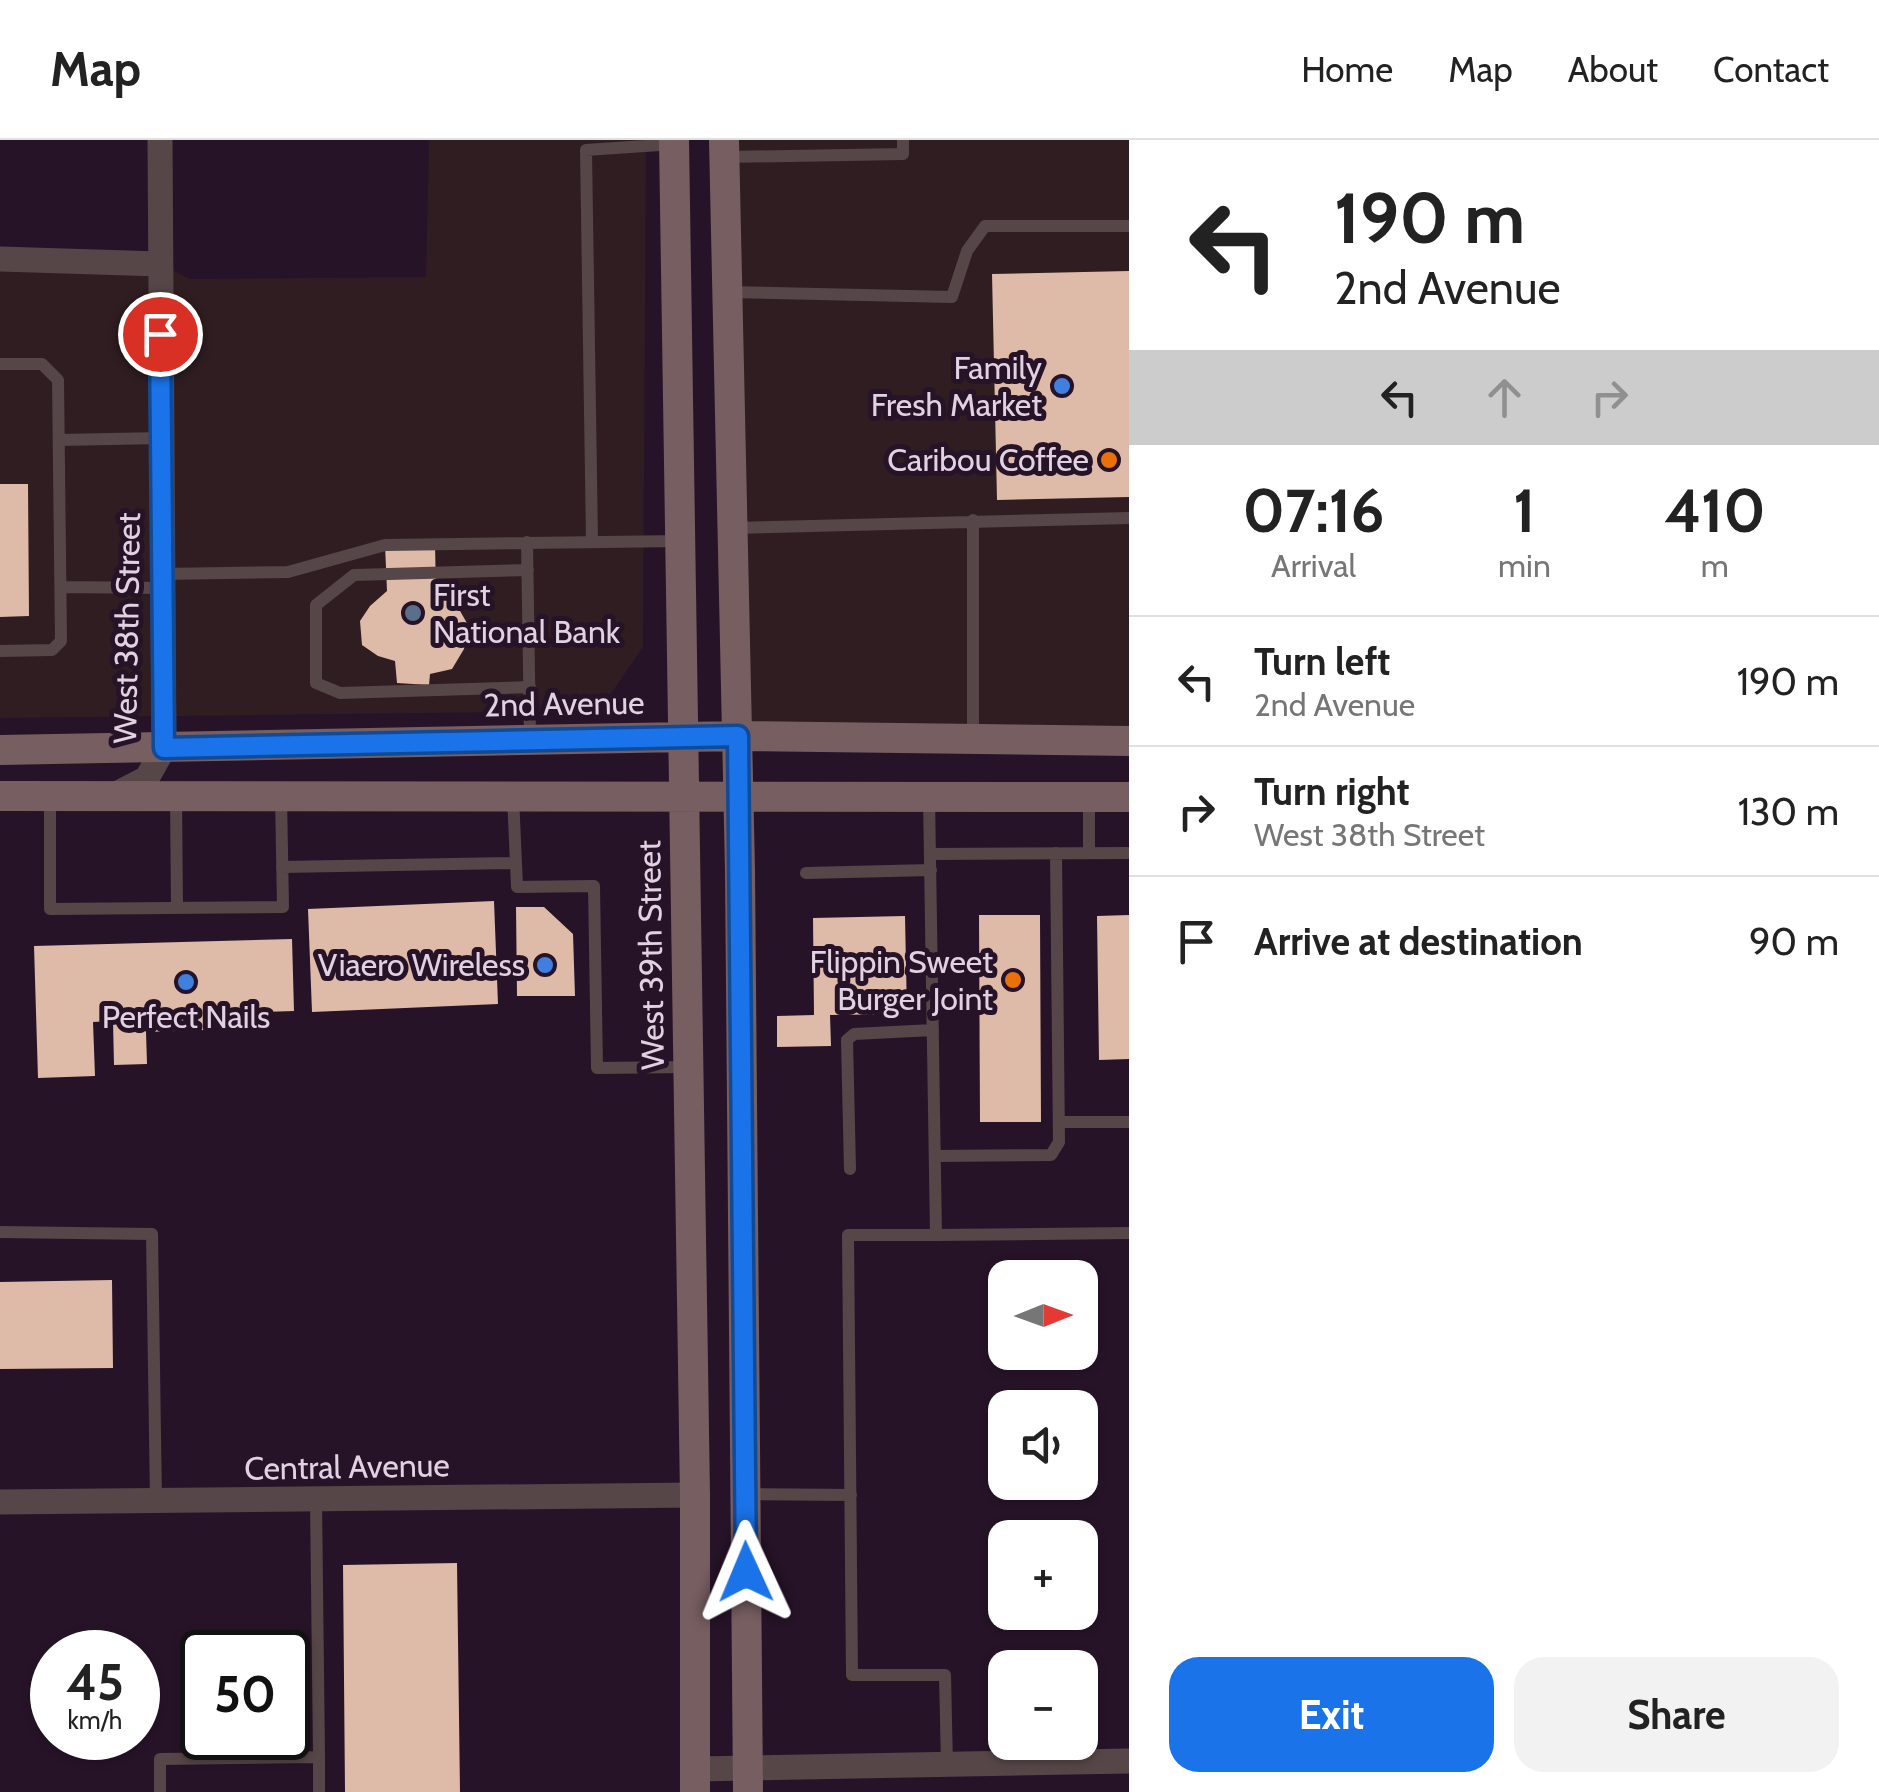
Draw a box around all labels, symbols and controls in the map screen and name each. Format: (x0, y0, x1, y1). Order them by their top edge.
text: Map (50, 40, 141, 98)
text: Home (1301, 48, 1393, 91)
text: Map (1448, 48, 1513, 91)
text: About (1568, 48, 1658, 91)
text: Contact (1713, 48, 1829, 91)
text: 190 m (1334, 175, 1525, 261)
icon: left (1169, 180, 1299, 310)
text: 2nd Avenue (1334, 261, 1561, 315)
pin (118, 292, 203, 377)
icon: arrive (133, 307, 188, 362)
place label: Family Fresh Market (871, 348, 1042, 424)
icon: left (1372, 370, 1427, 425)
icon: ahead (1477, 370, 1532, 425)
icon: right (1582, 370, 1637, 425)
marker: Family Fresh Market (1051, 375, 1073, 397)
place label: Caribou Coffee (887, 440, 1089, 479)
marker: Caribou Coffee (1098, 449, 1120, 471)
text: 07:16 (1242, 474, 1385, 547)
text: 1 (1513, 474, 1535, 547)
text: 410 (1664, 474, 1766, 547)
street label: West 38th Street (105, 512, 148, 744)
text: Arrival (1271, 546, 1356, 585)
text: min (1498, 546, 1551, 585)
text: m (1701, 546, 1729, 585)
place label: First National Bank (433, 575, 621, 651)
marker: First National Bank (402, 602, 424, 624)
text: Turn left (1254, 638, 1390, 685)
icon: left (1169, 654, 1224, 709)
text: 190 m (1737, 658, 1839, 705)
street label: 2nd Avenue (483, 683, 645, 724)
text: 2nd Avenue (1254, 685, 1415, 724)
text: Turn right (1254, 768, 1410, 815)
icon: right (1169, 784, 1224, 839)
text: 130 m (1738, 788, 1839, 835)
text: West 38th Street (1254, 815, 1485, 854)
street label: West 39th Street (629, 840, 672, 1070)
icon: arrive (1169, 914, 1224, 969)
text: Arrive at destination (1254, 918, 1583, 965)
text: 90 m (1749, 918, 1839, 965)
place label: Flippin Sweet Burger Joint (810, 942, 993, 1018)
place label: Viaero Wireless (318, 945, 525, 984)
marker: Viaero Wireless (534, 954, 556, 976)
marker: Flippin Sweet Burger Joint (1002, 969, 1024, 991)
marker: Perfect Nails (175, 971, 197, 993)
place label: Perfect Nails (102, 997, 270, 1036)
north arrow (988, 1260, 1098, 1370)
map controls (988, 1260, 1098, 1760)
button: sound (988, 1390, 1098, 1500)
street label: Central Avenue (244, 1445, 450, 1488)
position arrow (694, 1520, 798, 1624)
button: + (988, 1520, 1098, 1630)
speed limit sign: 50 (180, 1630, 310, 1760)
button: − (988, 1650, 1098, 1760)
text: 45 (66, 1652, 124, 1713)
button: Exit (1169, 1657, 1494, 1772)
button: Share (1514, 1657, 1839, 1772)
text: km/h (68, 1705, 122, 1735)

